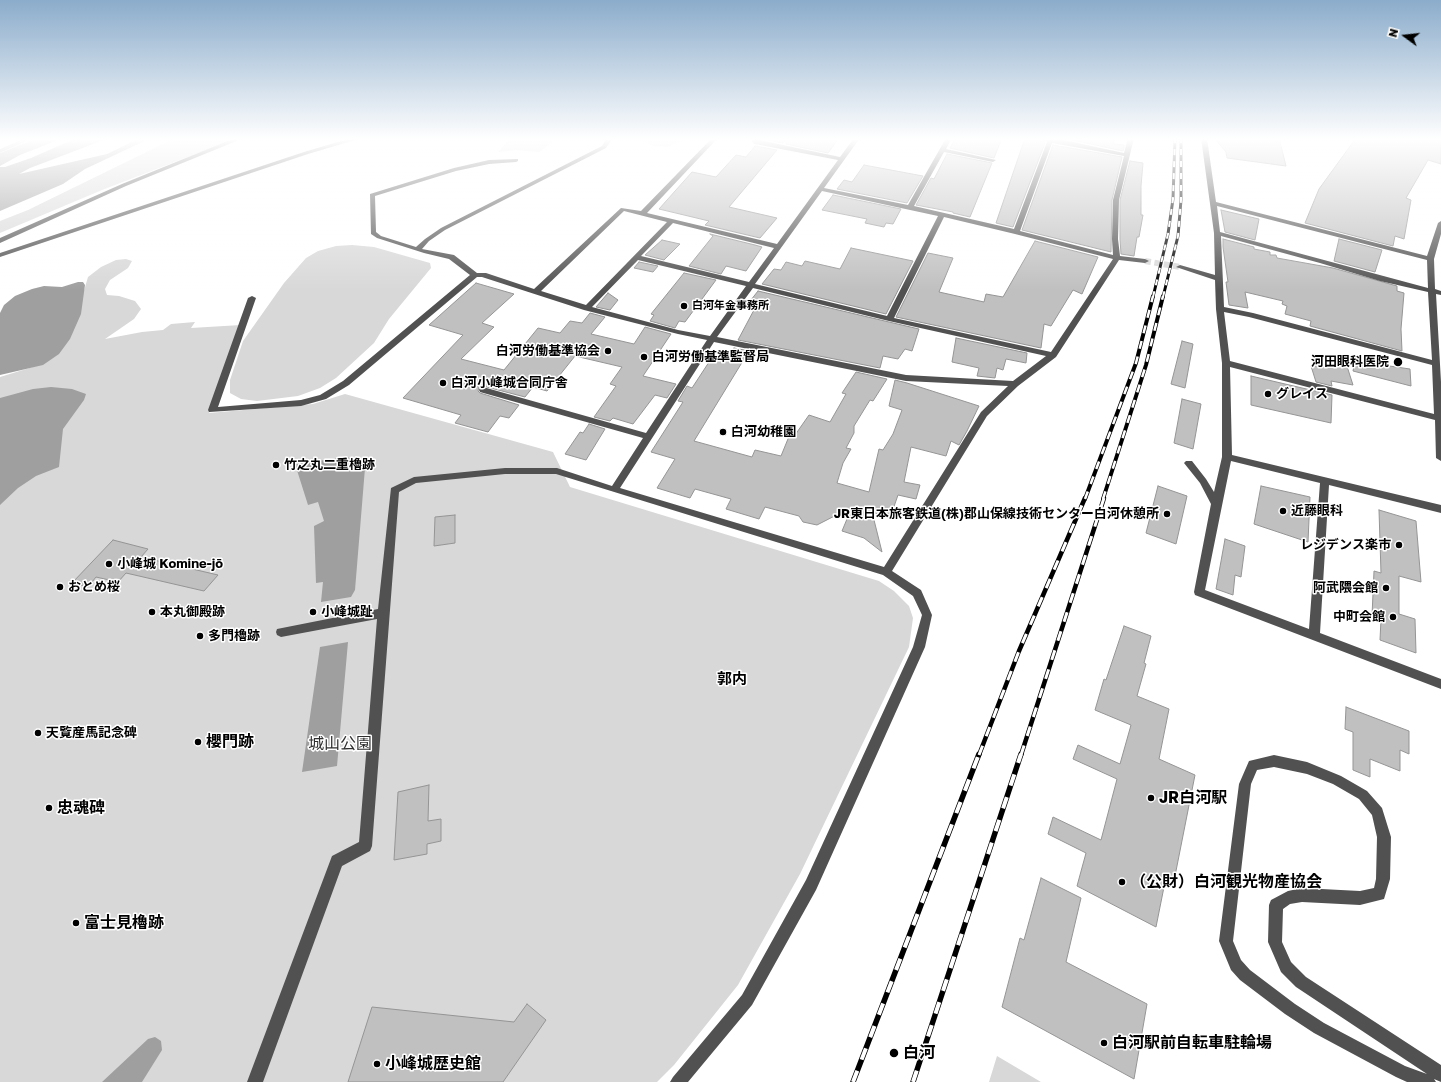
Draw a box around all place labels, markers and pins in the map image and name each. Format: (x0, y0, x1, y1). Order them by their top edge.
place label: 白河年金事務所 (692, 299, 769, 313)
marker: 白河年金事務所 (679, 301, 689, 311)
place label: 白河労働基準協会 (496, 343, 600, 359)
marker: 白河労働基準協会 (603, 346, 613, 356)
place label: 白河労働基準監督局 (652, 349, 769, 365)
marker: 白河労働基準監督局 (639, 352, 649, 362)
place label: 河田眼科医院 (1311, 354, 1389, 370)
marker: 河田眼科医院 (1392, 356, 1404, 368)
place label: 白河小峰城合同庁舎 (451, 375, 568, 391)
marker: 白河小峰城合同庁舎 (438, 378, 448, 388)
place label: グレイス (1276, 386, 1328, 402)
marker: グレイス (1263, 389, 1273, 399)
place label: 白河幼稚園 (731, 424, 796, 440)
marker: 白河幼稚園 (718, 427, 728, 437)
place label: 竹之丸二重櫓跡 (284, 457, 375, 473)
marker: 竹之丸二重櫓跡 (271, 460, 281, 470)
place label: 近藤眼科 (1291, 503, 1343, 519)
place label: JR東日本旅客鉄道(株)郡山保線技術センター白河休憩所 (834, 506, 1159, 522)
marker: 近藤眼科 (1278, 506, 1288, 516)
marker: JR東日本旅客鉄道(株)郡山保線技術センター白河休憩所 (1162, 509, 1172, 519)
place label: レジデンス楽市 (1300, 537, 1391, 553)
marker: レジデンス楽市 (1394, 540, 1404, 550)
place label: 小峰城 Komine-jō (117, 556, 223, 572)
marker: 小峰城 Komine-jō (104, 559, 114, 569)
place label: おとめ桜 (68, 579, 120, 595)
place label: 阿武隈会館 (1313, 580, 1378, 596)
marker: おとめ桜 (55, 582, 65, 592)
marker: 阿武隈会館 (1381, 583, 1391, 593)
place label: 本丸御殿跡 (160, 604, 225, 620)
place label: 小峰城趾 (321, 604, 373, 620)
marker: 本丸御殿跡 (147, 607, 157, 617)
marker: 小峰城趾 (308, 607, 318, 617)
place label: 中町会館 (1333, 609, 1385, 625)
marker: 中町会館 (1388, 612, 1398, 622)
place label: 多門櫓跡 (208, 628, 260, 644)
marker: 多門櫓跡 (195, 631, 205, 641)
place label: 天覧産馬記念碑 (46, 725, 137, 741)
marker: 天覧産馬記念碑 (33, 728, 43, 738)
place label: 櫻門跡 (206, 732, 254, 752)
marker: 櫻門跡 (193, 737, 203, 747)
place label: JR白河駅 (1159, 788, 1227, 808)
marker: JR白河駅 (1146, 793, 1156, 803)
place label: 忠魂碑 (57, 798, 105, 818)
marker: 忠魂碑 (44, 803, 54, 813)
place label: （公財）白河観光物産協会 (1130, 872, 1322, 892)
marker: （公財）白河観光物産協会 (1117, 877, 1127, 887)
place label: 富士見櫓跡 (84, 913, 164, 933)
marker: 富士見櫓跡 (71, 918, 81, 928)
place label: 白河駅前自転車駐輪場 (1112, 1033, 1272, 1053)
marker: 白河駅前自転車駐輪場 (1099, 1038, 1109, 1048)
place label: 白河 (903, 1043, 935, 1063)
marker: 白河 (888, 1047, 900, 1059)
place label: 小峰城歴史館 (385, 1054, 481, 1074)
marker: 小峰城歴史館 (372, 1059, 382, 1069)

